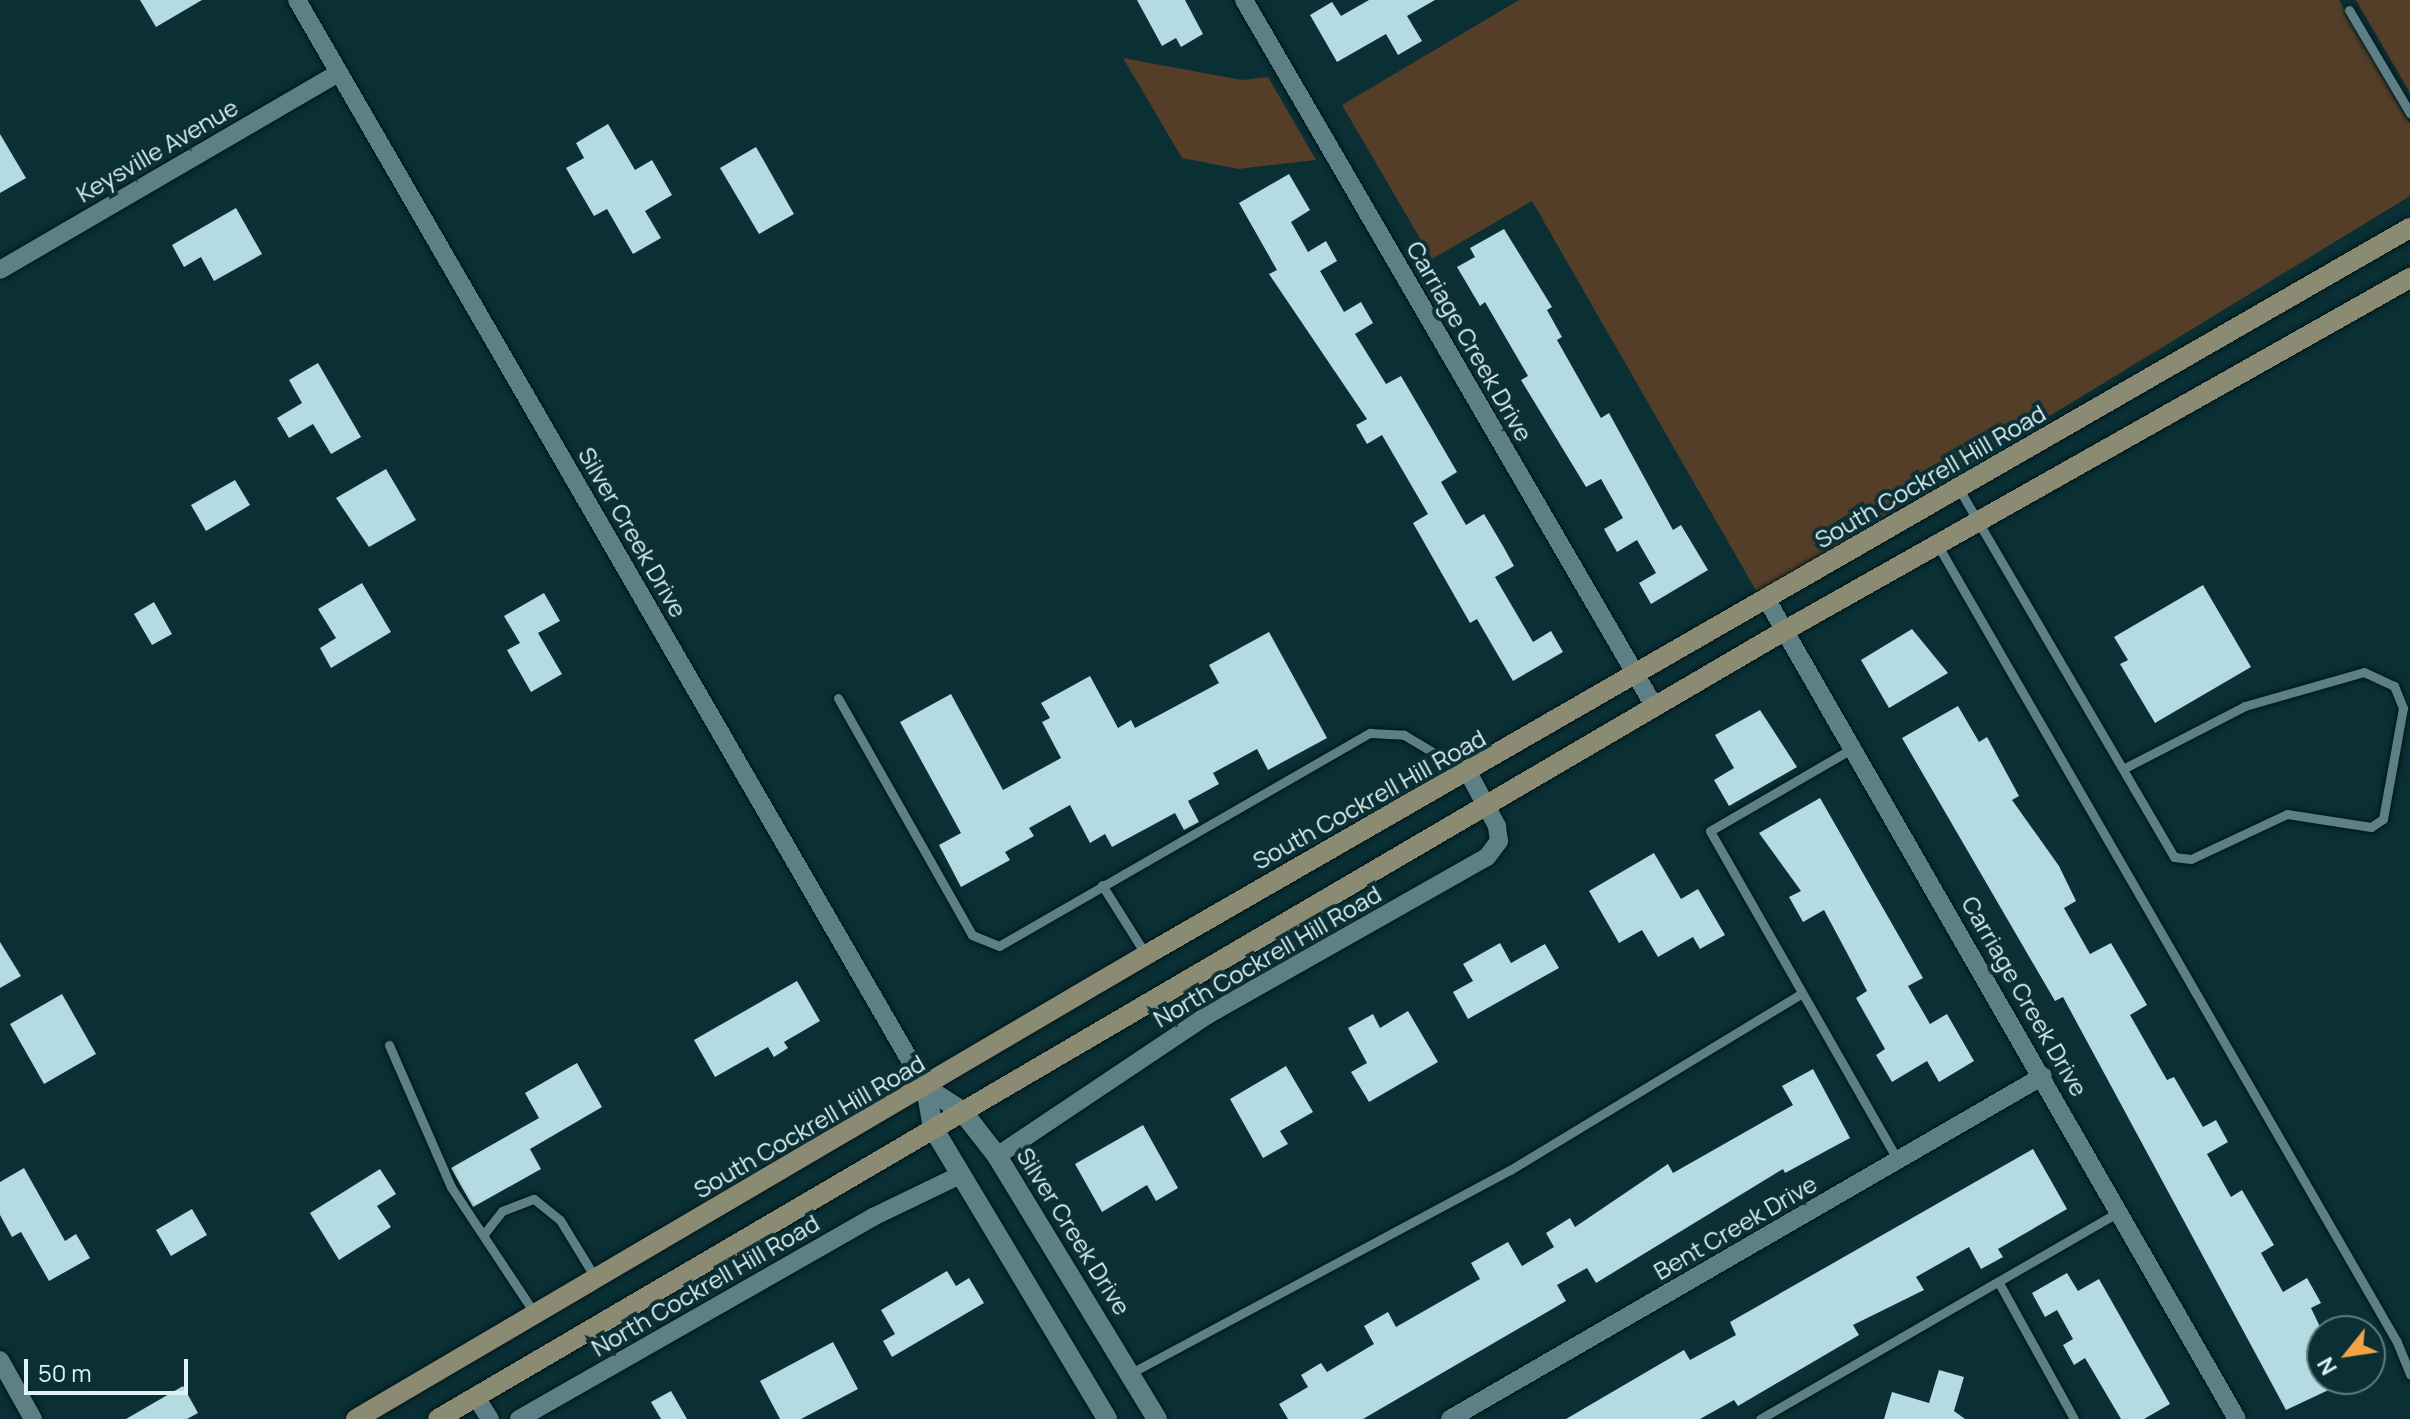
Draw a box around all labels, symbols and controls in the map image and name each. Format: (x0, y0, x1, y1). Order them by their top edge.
street label: Keysville Avenue (71, 92, 243, 208)
street label: Carriage Creek Drive (1401, 236, 1539, 446)
street label: South Cockrell Hill Road (1809, 398, 2051, 554)
street label: Silver Creek Drive (573, 442, 693, 622)
street label: South Cockrell Hill Road (1248, 723, 1490, 875)
street label: North Cockrell Hill Road (1148, 879, 1386, 1033)
street label: Carriage Creek Drive (1956, 891, 2094, 1101)
street label: South Cockrell Hill Road (688, 1048, 930, 1204)
street label: Silver Creek Drive (1011, 1142, 1137, 1320)
street label: Bent Creek Drive (1648, 1169, 1822, 1285)
street label: North Cockrell Hill Road (586, 1208, 824, 1362)
north arrow (2306, 1315, 2386, 1395)
scale bar (28, 1343, 192, 1393)
text: N (2310, 1352, 2344, 1380)
text: 50 m (38, 1356, 92, 1389)

